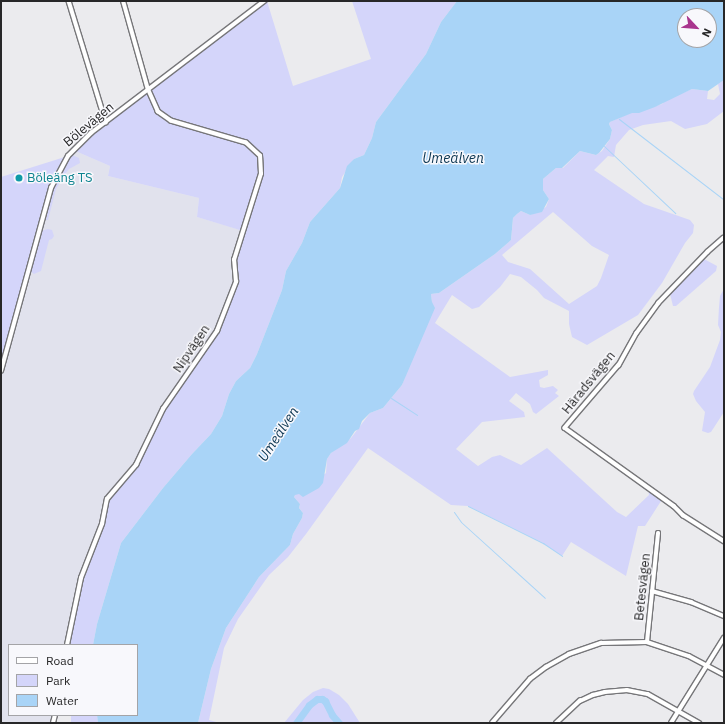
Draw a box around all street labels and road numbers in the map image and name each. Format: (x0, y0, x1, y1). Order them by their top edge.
street label: Bölevägen (61, 99, 117, 151)
street label: Nipvägen (170, 322, 214, 376)
street label: Häradsvägen (559, 349, 619, 417)
street label: Betesvägen (632, 552, 654, 622)

